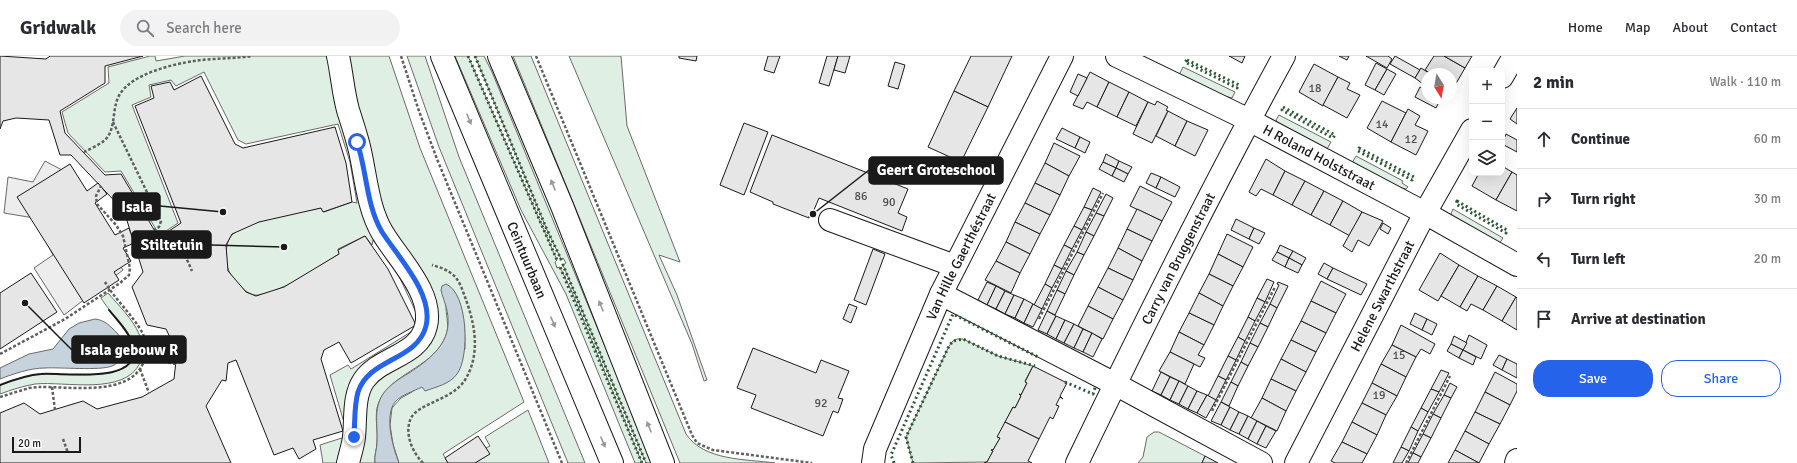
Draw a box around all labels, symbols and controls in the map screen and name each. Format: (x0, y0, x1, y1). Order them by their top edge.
search box (120, 10, 400, 46)
text: Gridwalk (20, 16, 96, 40)
icon: search (134, 17, 156, 39)
text: Search here (166, 19, 242, 37)
text: Home (1568, 19, 1603, 36)
text: Map (1625, 19, 1650, 36)
text: About (1672, 19, 1708, 36)
text: Contact (1730, 19, 1777, 36)
north arrow (1421, 68, 1457, 104)
map controls (1469, 68, 1505, 176)
button: + (1469, 68, 1505, 104)
text: 2 min (1533, 72, 1574, 93)
text: Walk · 110 m (1710, 74, 1781, 90)
house number: 18 (1309, 81, 1321, 96)
button: − (1469, 104, 1505, 140)
one-way arrow (466, 113, 472, 124)
house number: 14 (1376, 117, 1389, 132)
street label: H Roland Holststraat (1260, 120, 1378, 194)
icon: ahead (1533, 128, 1555, 150)
text: Continue (1571, 130, 1630, 148)
text: 60 m (1754, 131, 1781, 147)
house number: 12 (1405, 132, 1417, 147)
route start (348, 133, 366, 151)
button: layers (1469, 140, 1505, 176)
callout: Geert Groteschool (869, 157, 1003, 184)
text: Geert Groteschool (877, 161, 996, 179)
one-way arrow (550, 179, 556, 191)
icon: right (1533, 188, 1555, 210)
house number: 86 (855, 189, 867, 204)
street label: Van Hille Gaerthéstraat (922, 190, 1000, 323)
street label: Carry van Bruggenstraat (1138, 190, 1219, 327)
text: Turn right (1571, 190, 1636, 208)
text: 30 m (1754, 191, 1781, 207)
callout: Isala (113, 193, 160, 220)
house number: 90 (883, 195, 895, 210)
text: Isala (121, 198, 153, 216)
street label: Ceintuurbaan (504, 219, 551, 301)
callout: Stiltetuin (132, 231, 211, 258)
text: Stiltetuin (141, 236, 203, 254)
street label: Helene Swarthstraat (1346, 237, 1418, 354)
icon: left (1533, 248, 1555, 270)
text: Turn left (1571, 250, 1625, 268)
text: 20 m (1754, 251, 1781, 267)
one-way arrow (598, 299, 604, 311)
icon: arrive (1533, 308, 1555, 330)
text: Arrive at destination (1571, 310, 1706, 328)
one-way arrow (550, 316, 556, 328)
callout: Isala gebouw R (72, 336, 186, 363)
text: Isala gebouw R (80, 341, 178, 359)
house number: 15 (1393, 348, 1405, 363)
button: Save (1533, 360, 1653, 397)
button: Share (1661, 360, 1781, 397)
house number: 19 (1373, 388, 1385, 403)
house number: 92 (815, 396, 827, 411)
one-way arrow (645, 420, 651, 432)
route end (345, 428, 363, 446)
scale bar (12, 435, 81, 454)
one-way arrow (601, 436, 607, 448)
text: 20 m (18, 437, 41, 450)

